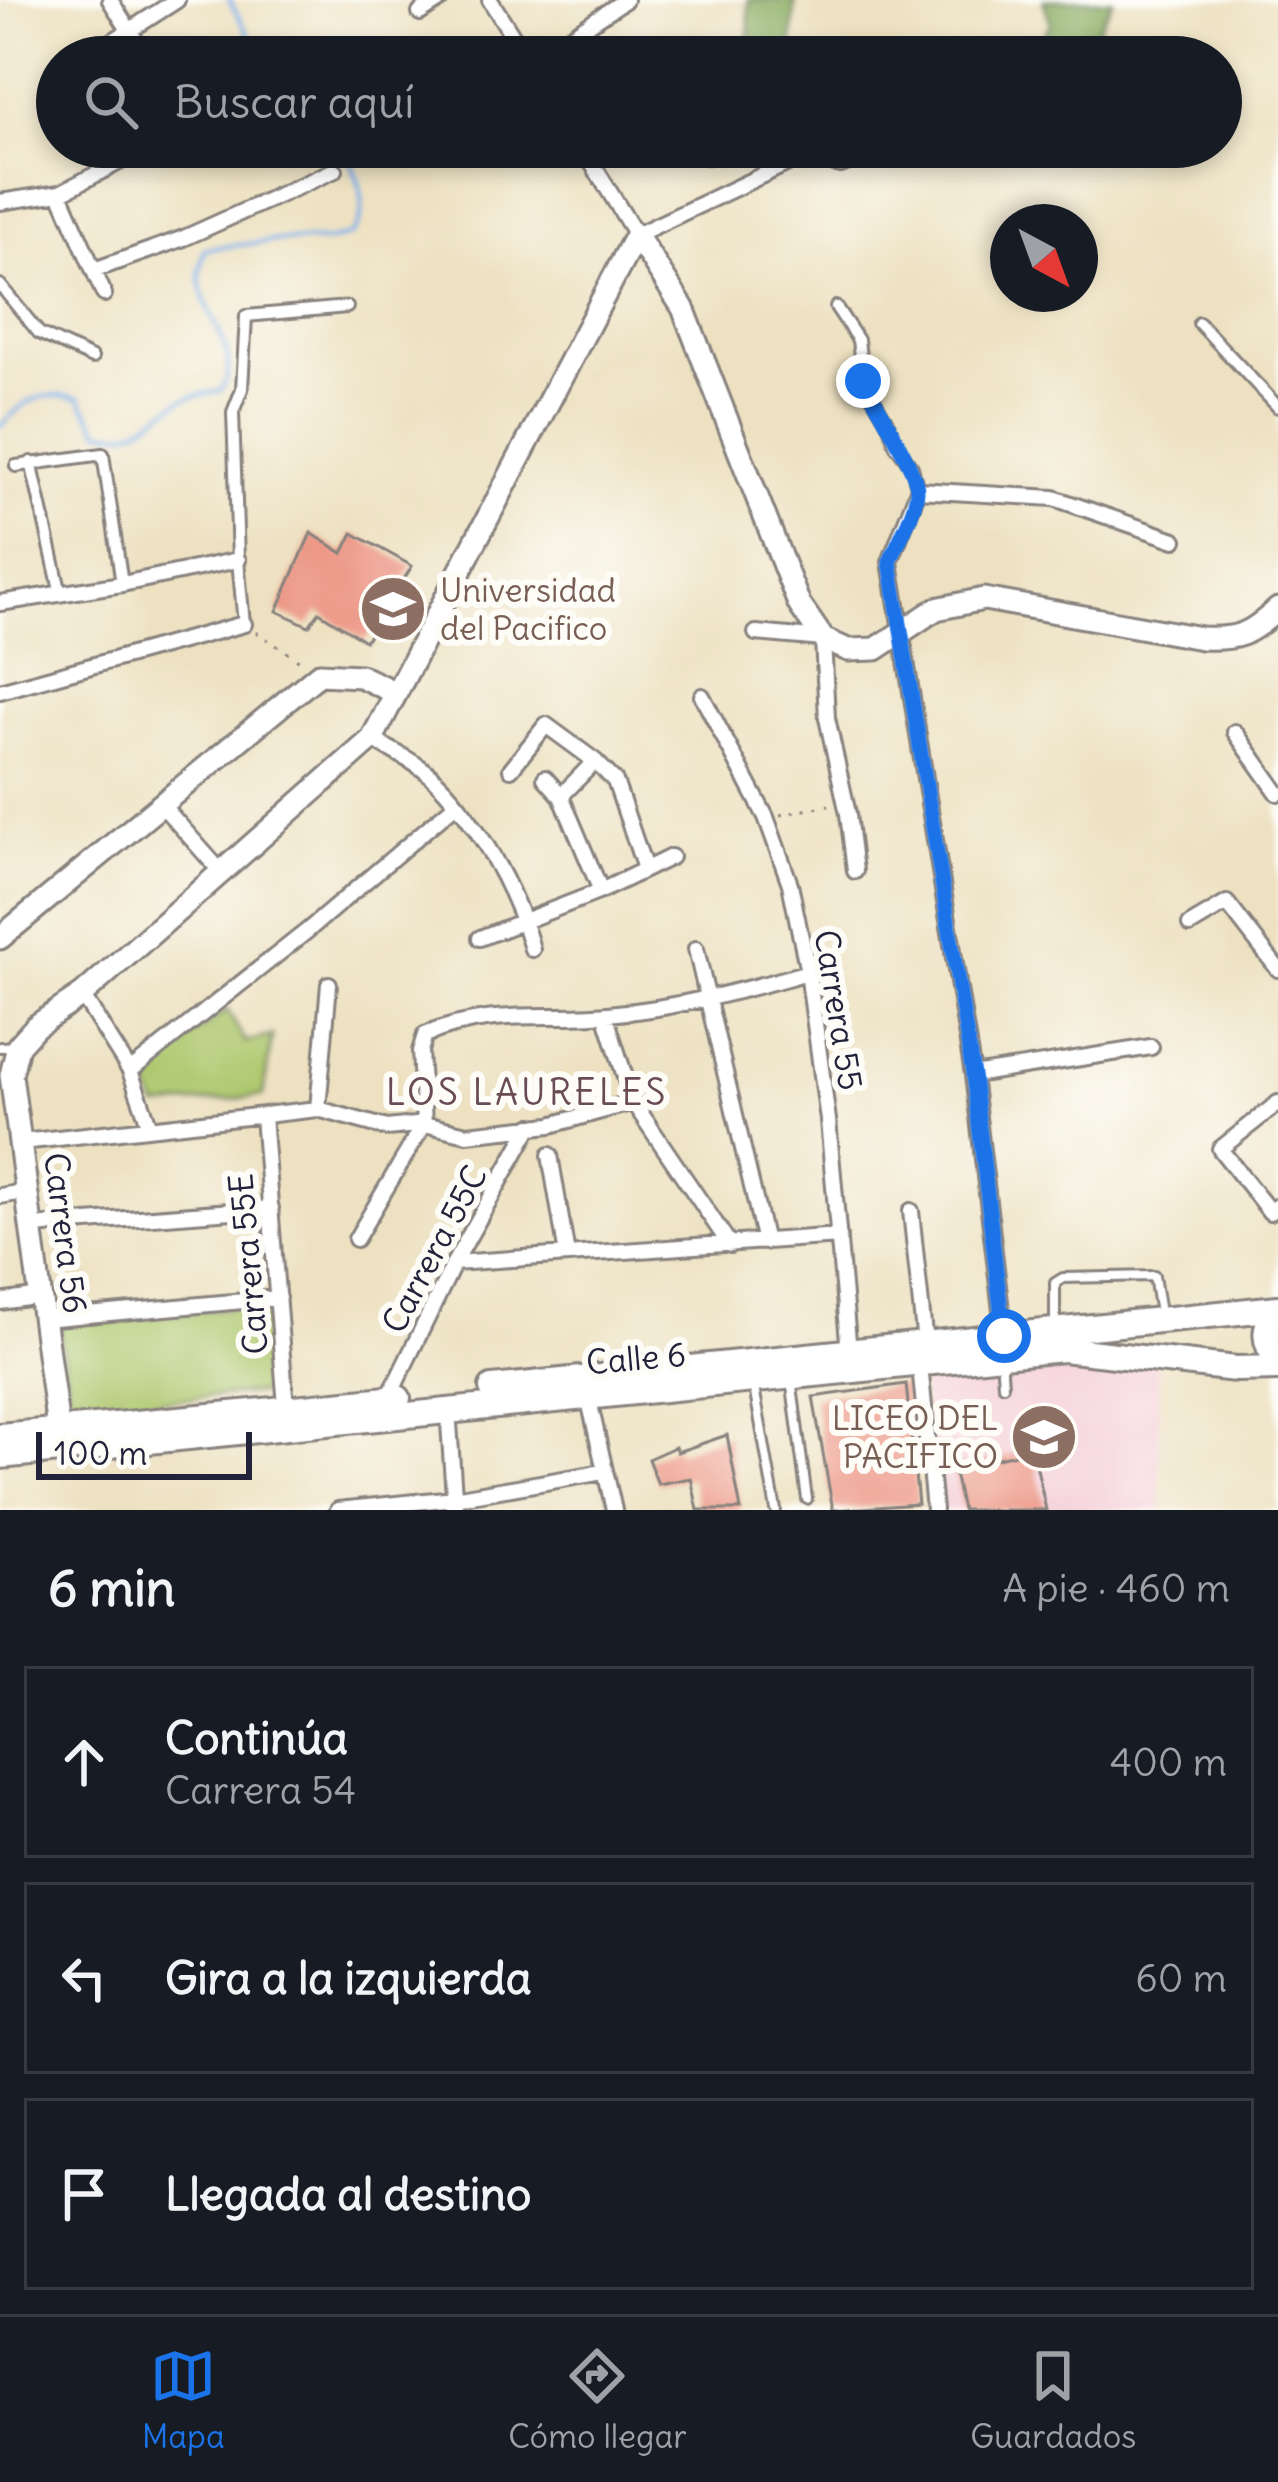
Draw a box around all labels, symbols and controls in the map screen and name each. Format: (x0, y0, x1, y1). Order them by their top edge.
search box (36, 36, 1242, 168)
icon: search (78, 69, 144, 135)
text: Buscar aquí (174, 74, 414, 130)
north arrow (990, 204, 1098, 312)
route end (836, 354, 890, 408)
place label: Universidad del Pacifico (440, 569, 616, 649)
school or university icon: Universidad del Pacifico (358, 574, 428, 644)
street label: Carrera 55 (806, 927, 872, 1093)
district label: LOS LAURELES (386, 1070, 668, 1115)
street label: Carrera 56 (35, 1150, 97, 1316)
street label: Carrera 55C (372, 1158, 496, 1340)
street label: Carrera 55E (219, 1172, 277, 1356)
route start (977, 1309, 1031, 1363)
street label: Calle 6 (584, 1333, 688, 1383)
place label: LICEO DEL PACIFICO (832, 1397, 998, 1477)
school or university icon: LICEO DEL PACIFICO (1009, 1402, 1079, 1472)
scale bar (36, 1426, 252, 1479)
text: 100 m (54, 1432, 147, 1474)
text: 6 min (48, 1556, 175, 1620)
text: A pie · 460 m (1002, 1564, 1230, 1613)
text: Continúa (165, 1710, 348, 1766)
icon: ahead (51, 1729, 117, 1795)
text: 400 m (1110, 1738, 1227, 1787)
text: Carrera 54 (165, 1766, 356, 1815)
icon: left (51, 1945, 117, 2011)
text: Gira a la izquierda (165, 1950, 532, 2006)
text: 60 m (1135, 1954, 1227, 2003)
icon: arrive (51, 2161, 117, 2227)
text: Llegada al destino (165, 2166, 531, 2222)
tab: Mapa (142, 2343, 225, 2457)
tab: Cómo llegar (508, 2343, 687, 2457)
tab: Guardados (970, 2343, 1136, 2457)

